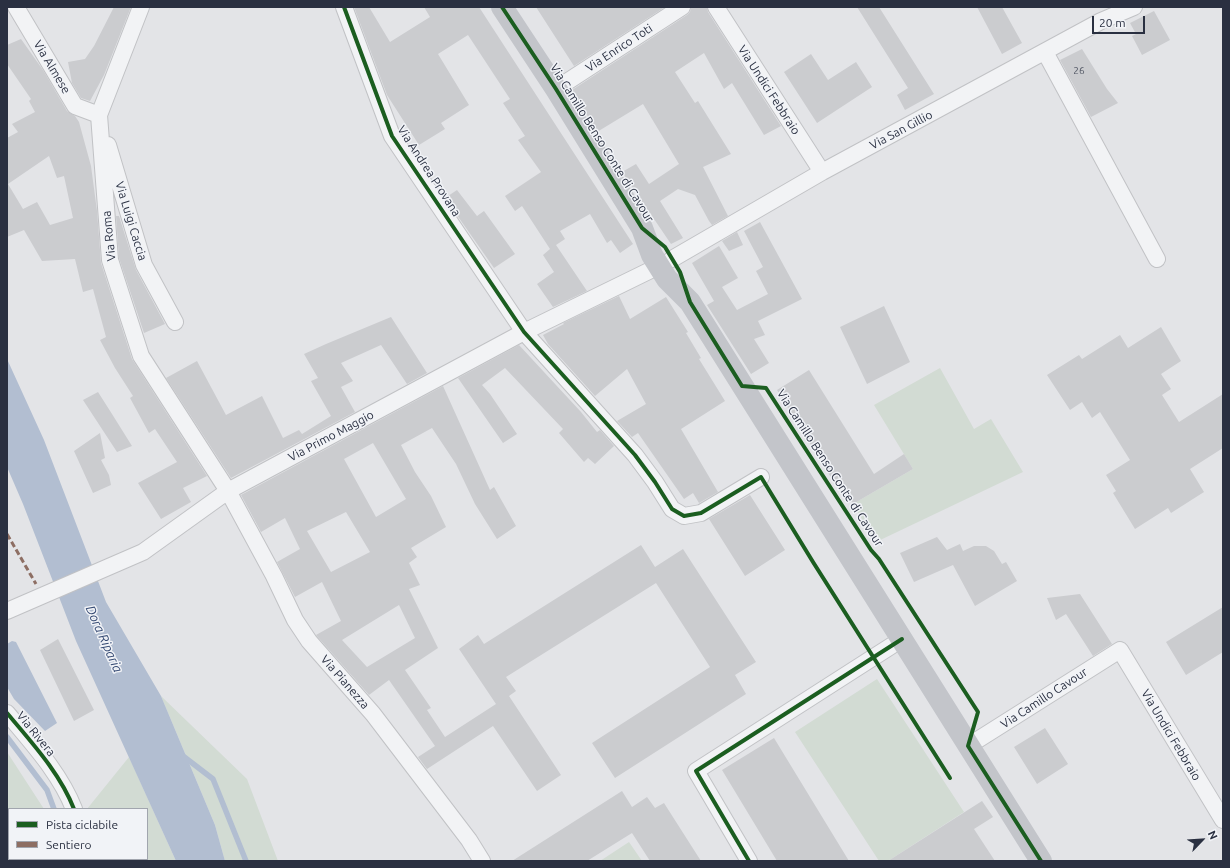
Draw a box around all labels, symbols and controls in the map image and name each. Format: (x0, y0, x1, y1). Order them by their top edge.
scale bar (1094, 8, 1147, 34)
text: 20 m (1099, 16, 1126, 29)
street label: Via Enrico Toti (583, 21, 655, 75)
street label: Via Almese (30, 38, 74, 96)
street label: Via Undici Febbraio (735, 43, 803, 137)
street label: Via Camillo Benso Conte di Cavour (547, 61, 657, 225)
house number: 26 (1073, 65, 1085, 77)
street label: Via San Gillio (867, 107, 935, 153)
street label: Via Andrea Provana (394, 123, 464, 219)
street label: Via Luigi Caccia (112, 180, 150, 262)
street label: Via Roma (99, 210, 119, 262)
street label: Via Camillo Benso Conte di Cavour (774, 387, 886, 549)
street label: Via Primo Maggio (286, 407, 376, 465)
water label: Dora Riparia (82, 603, 126, 675)
street label: Via Pianezza (318, 652, 372, 712)
street label: Via Camillo Cavour (998, 665, 1090, 731)
street label: Via Undici Febbraio (1138, 687, 1204, 783)
street label: Via Rivera (14, 709, 58, 759)
legend (8, 808, 148, 860)
text: Pista ciclabile (46, 818, 118, 831)
north arrow (1182, 820, 1222, 860)
text: N (1206, 829, 1220, 841)
text: Sentiero (46, 838, 92, 851)

